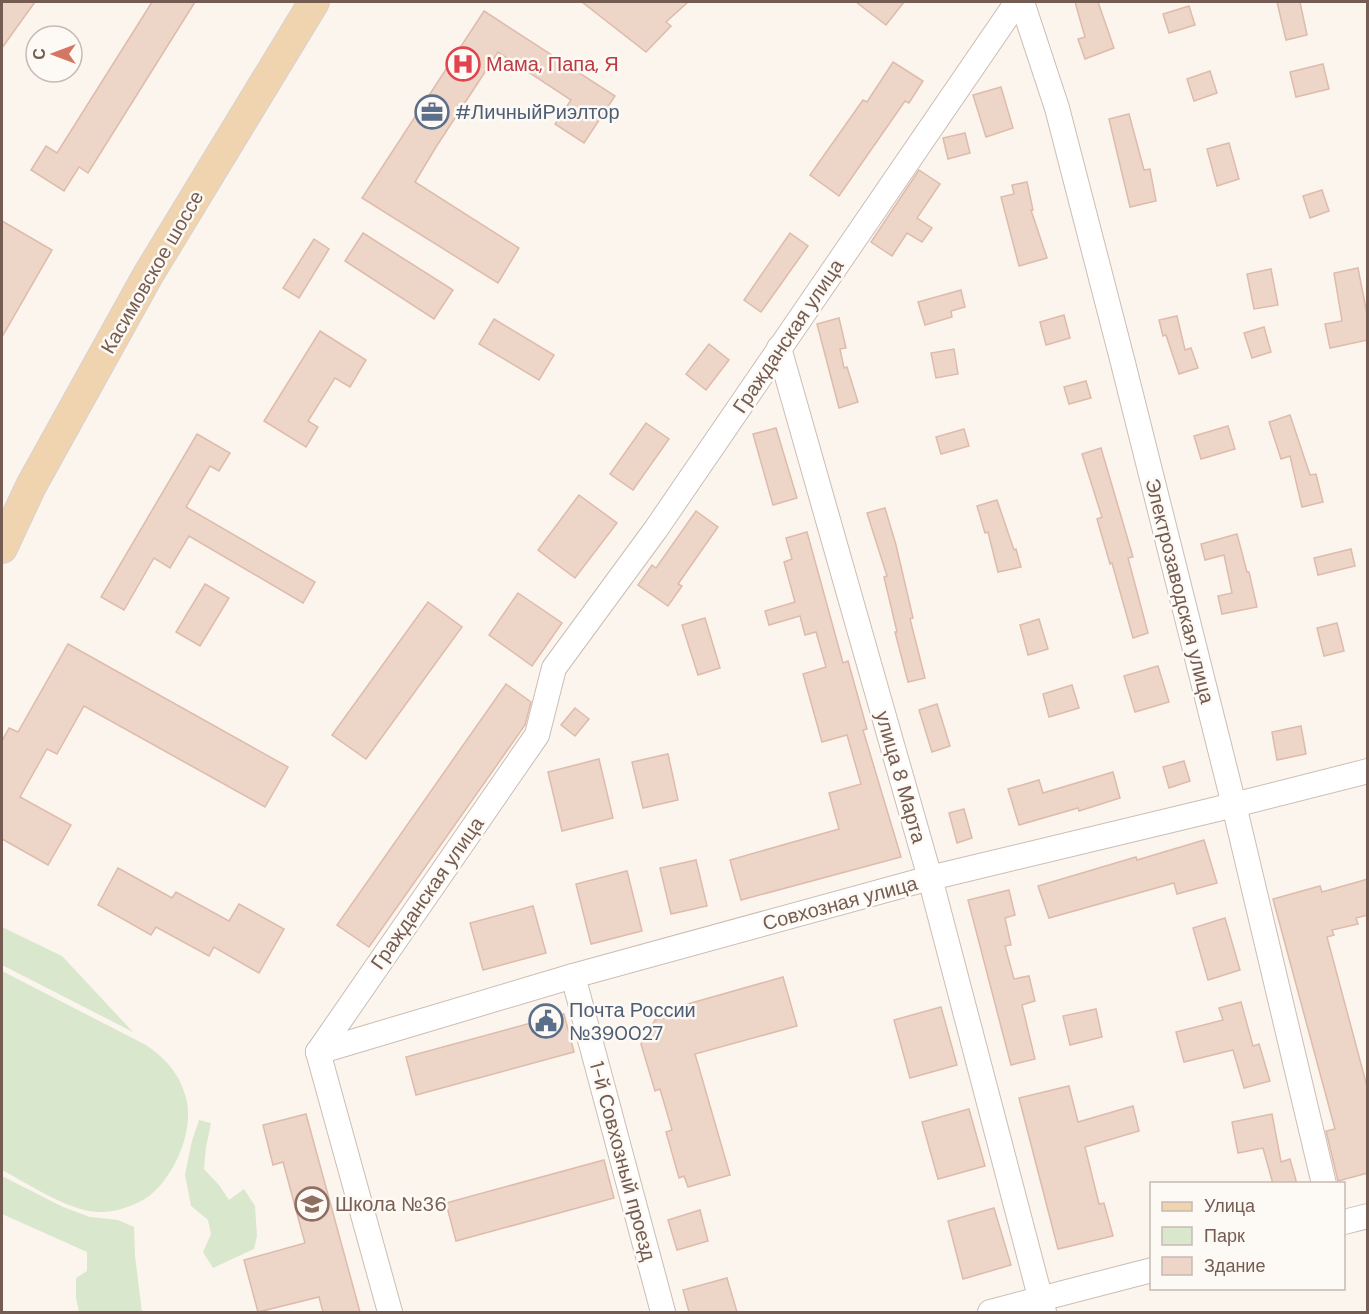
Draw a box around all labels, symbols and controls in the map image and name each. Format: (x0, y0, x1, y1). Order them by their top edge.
north arrow (24, 24, 84, 84)
hospital icon: Мама, Папа, Я (445, 46, 481, 82)
text: С (29, 48, 50, 60)
place label: Мама, Папа, Я (486, 51, 619, 77)
office icon: #ЛичныйРиэлтор (414, 94, 450, 130)
place label: #ЛичныйРиэлтор (455, 99, 620, 125)
street label: Касимовское шоссе (95, 186, 209, 358)
street label: Гражданская улица (727, 253, 850, 418)
street label: Электрозаводская улица (1139, 476, 1221, 707)
street label: улица 8 Марта (870, 708, 933, 847)
street label: Гражданская улица (365, 811, 490, 974)
street label: Совхозная улица (760, 870, 921, 936)
place label: Почта России №390027 (569, 997, 696, 1046)
public building icon: Почта России №390027 (528, 1003, 564, 1039)
street label: 1-й Совхозный проезд (584, 1058, 662, 1264)
legend (1150, 1182, 1345, 1290)
school or university icon: Школа №36 (294, 1186, 330, 1222)
place label: Школа №36 (335, 1191, 447, 1217)
text: Улица (1204, 1194, 1256, 1218)
text: Парк (1204, 1224, 1245, 1248)
text: Здание (1204, 1254, 1265, 1278)

